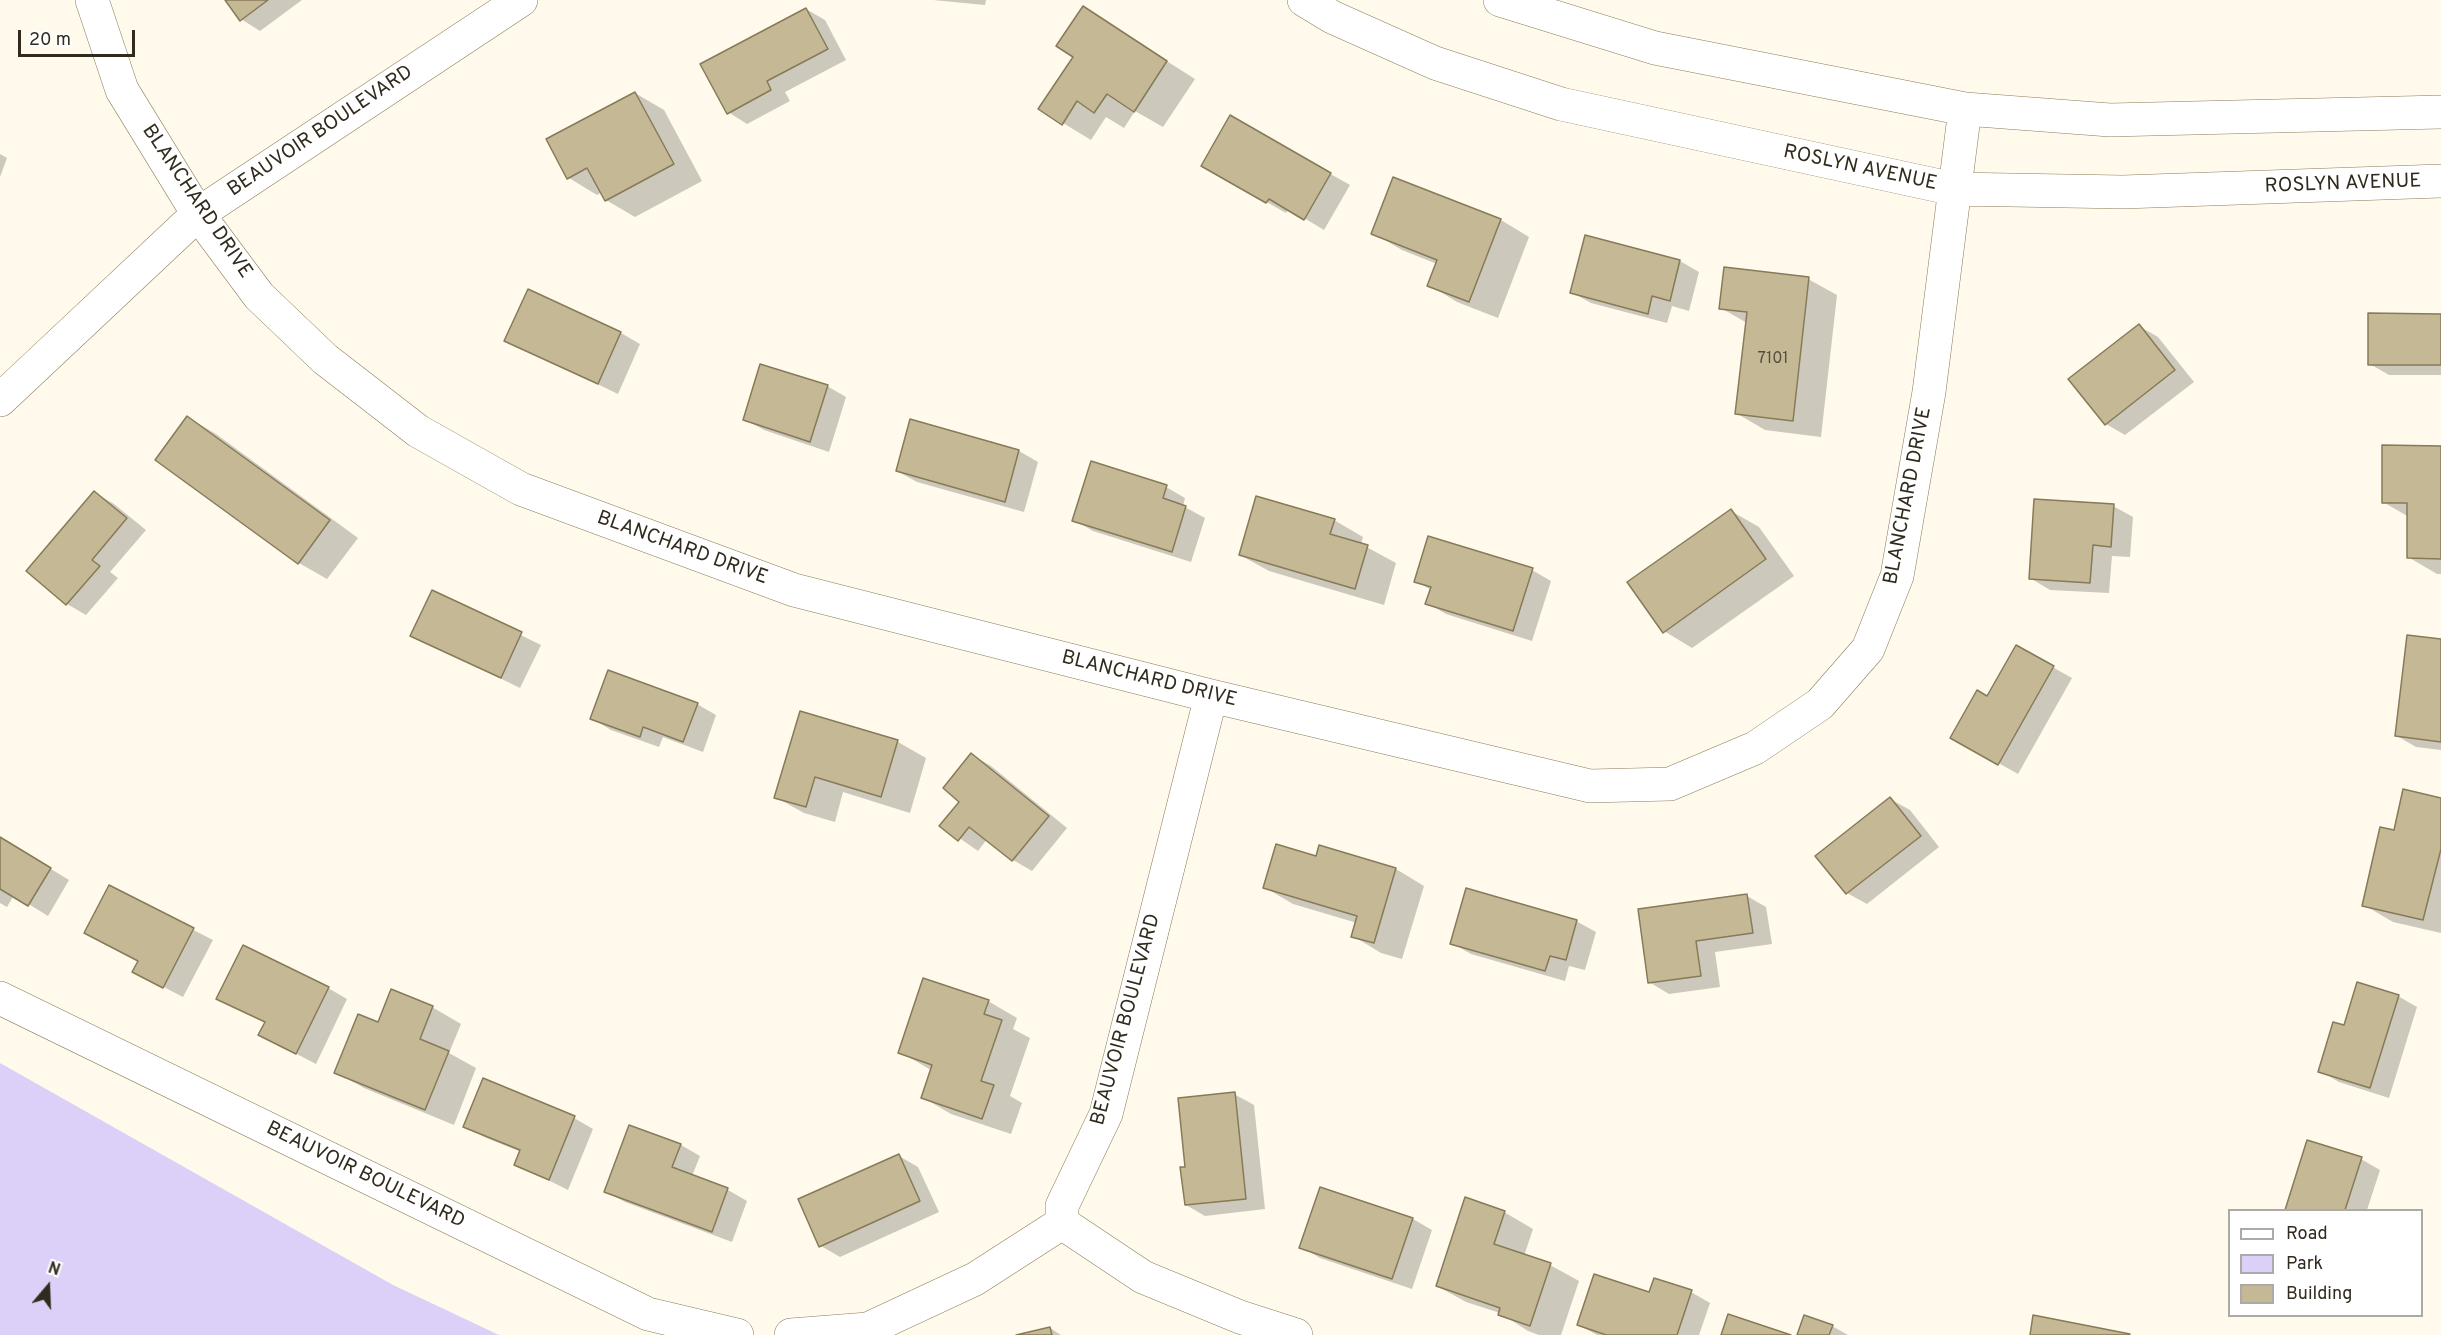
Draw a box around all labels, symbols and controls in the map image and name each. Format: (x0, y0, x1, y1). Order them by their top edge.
scale bar (21, 18, 138, 56)
text: 20 m (29, 29, 71, 52)
street label: BEAUVOIR BOULEVARD (224, 61, 418, 203)
street label: BLANCHARD DRIVE (136, 121, 256, 283)
street label: ROSLYN AVENUE (1781, 141, 1939, 197)
street label: ROSLYN AVENUE (2264, 170, 2422, 200)
house number: 7101 (1758, 350, 1788, 370)
street label: BLANCHARD DRIVE (1880, 405, 1938, 587)
street label: BLANCHARD DRIVE (593, 507, 771, 591)
street label: BLANCHARD DRIVE (1059, 647, 1239, 713)
street label: BEAUVOIR BOULEVARD (1087, 912, 1167, 1128)
street label: BEAUVOIR BOULEVARD (262, 1117, 468, 1235)
legend (2228, 1209, 2423, 1317)
text: Road (2286, 1223, 2328, 1246)
text: Park (2286, 1253, 2323, 1276)
north arrow (18, 1257, 78, 1317)
text: N (45, 1259, 63, 1281)
text: Building (2286, 1283, 2352, 1306)

